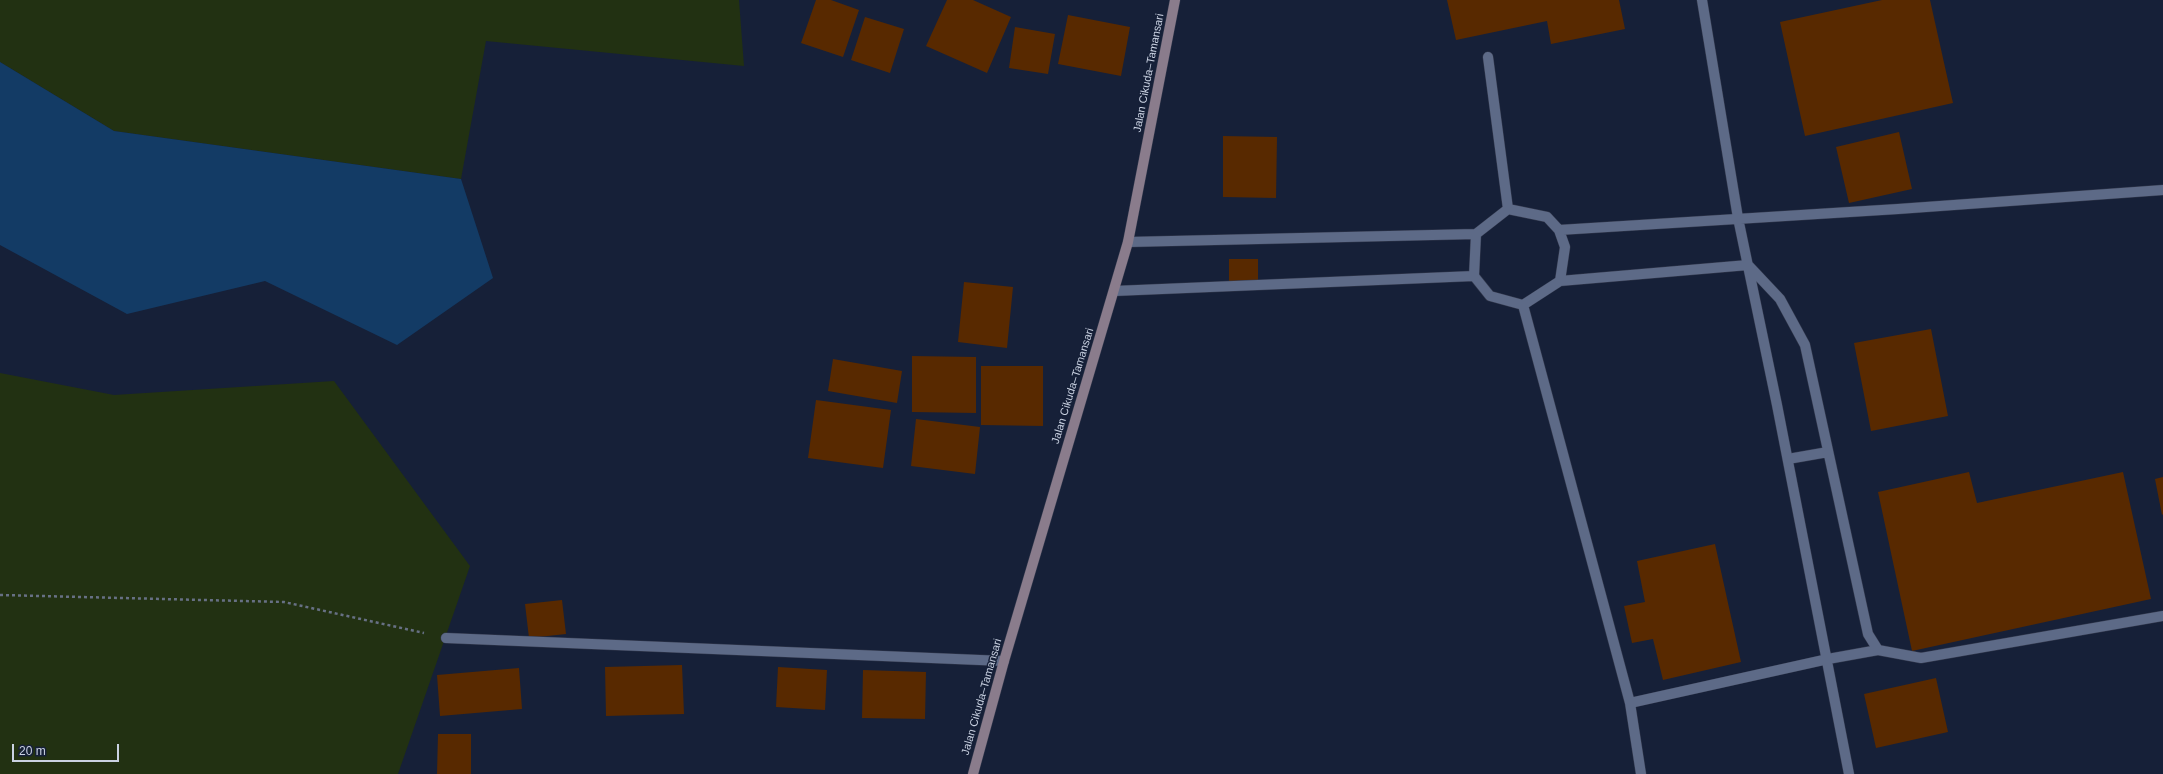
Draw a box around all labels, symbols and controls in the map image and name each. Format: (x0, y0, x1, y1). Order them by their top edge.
street label: Jalan Cikuda–Tamansari (1131, 13, 1167, 133)
street label: Jalan Cikuda–Tamansari (1049, 326, 1097, 446)
street label: Jalan Cikuda–Tamansari (959, 637, 1005, 757)
scale bar (14, 736, 121, 762)
text: 20 m (19, 744, 46, 758)

